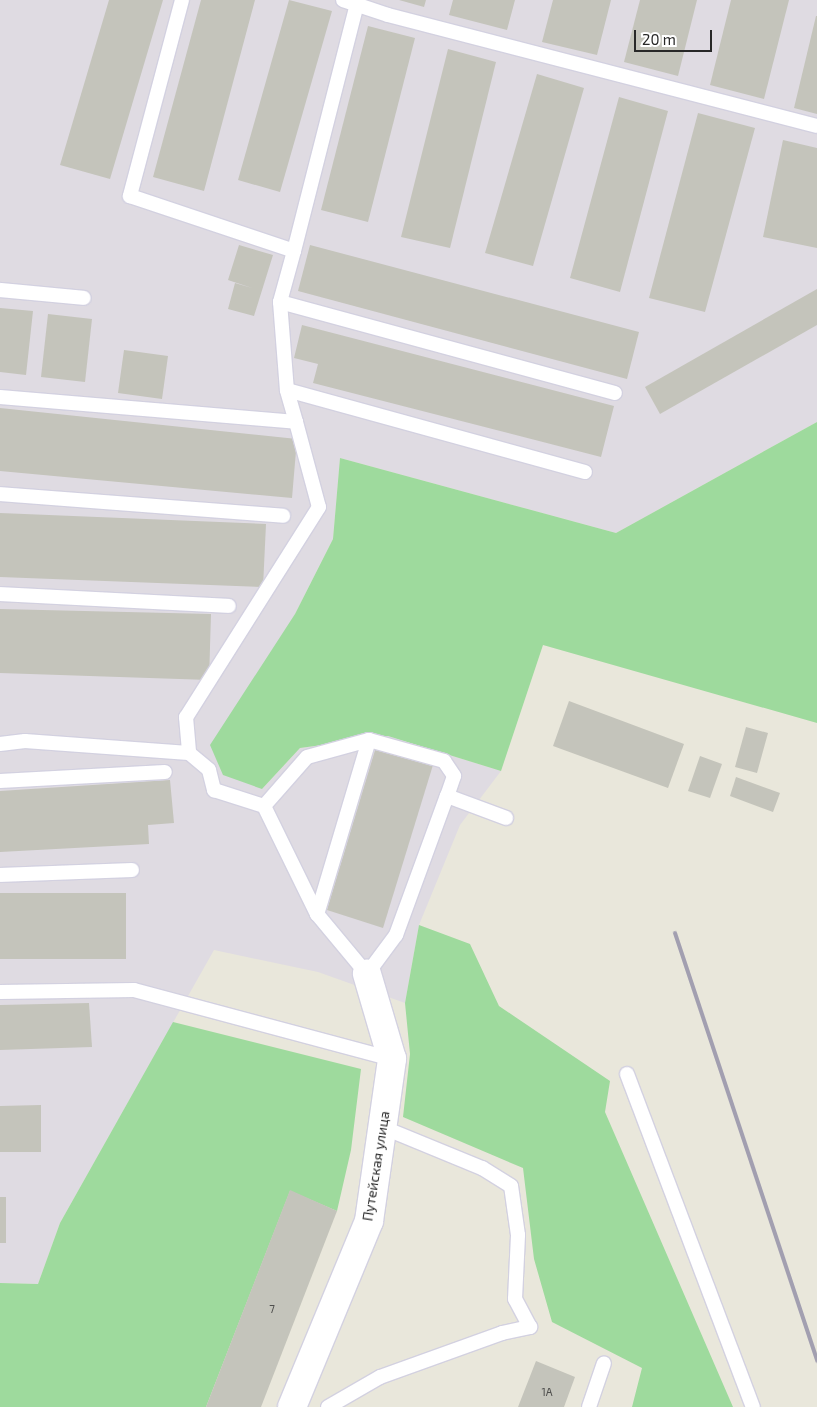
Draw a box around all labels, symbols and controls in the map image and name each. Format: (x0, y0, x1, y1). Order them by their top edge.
scale bar (637, 20, 714, 52)
text: 20 m (642, 30, 676, 48)
street label: Путейская улица (359, 1110, 393, 1222)
house number: 7 (269, 1302, 275, 1316)
house number: 1А (541, 1385, 553, 1399)

